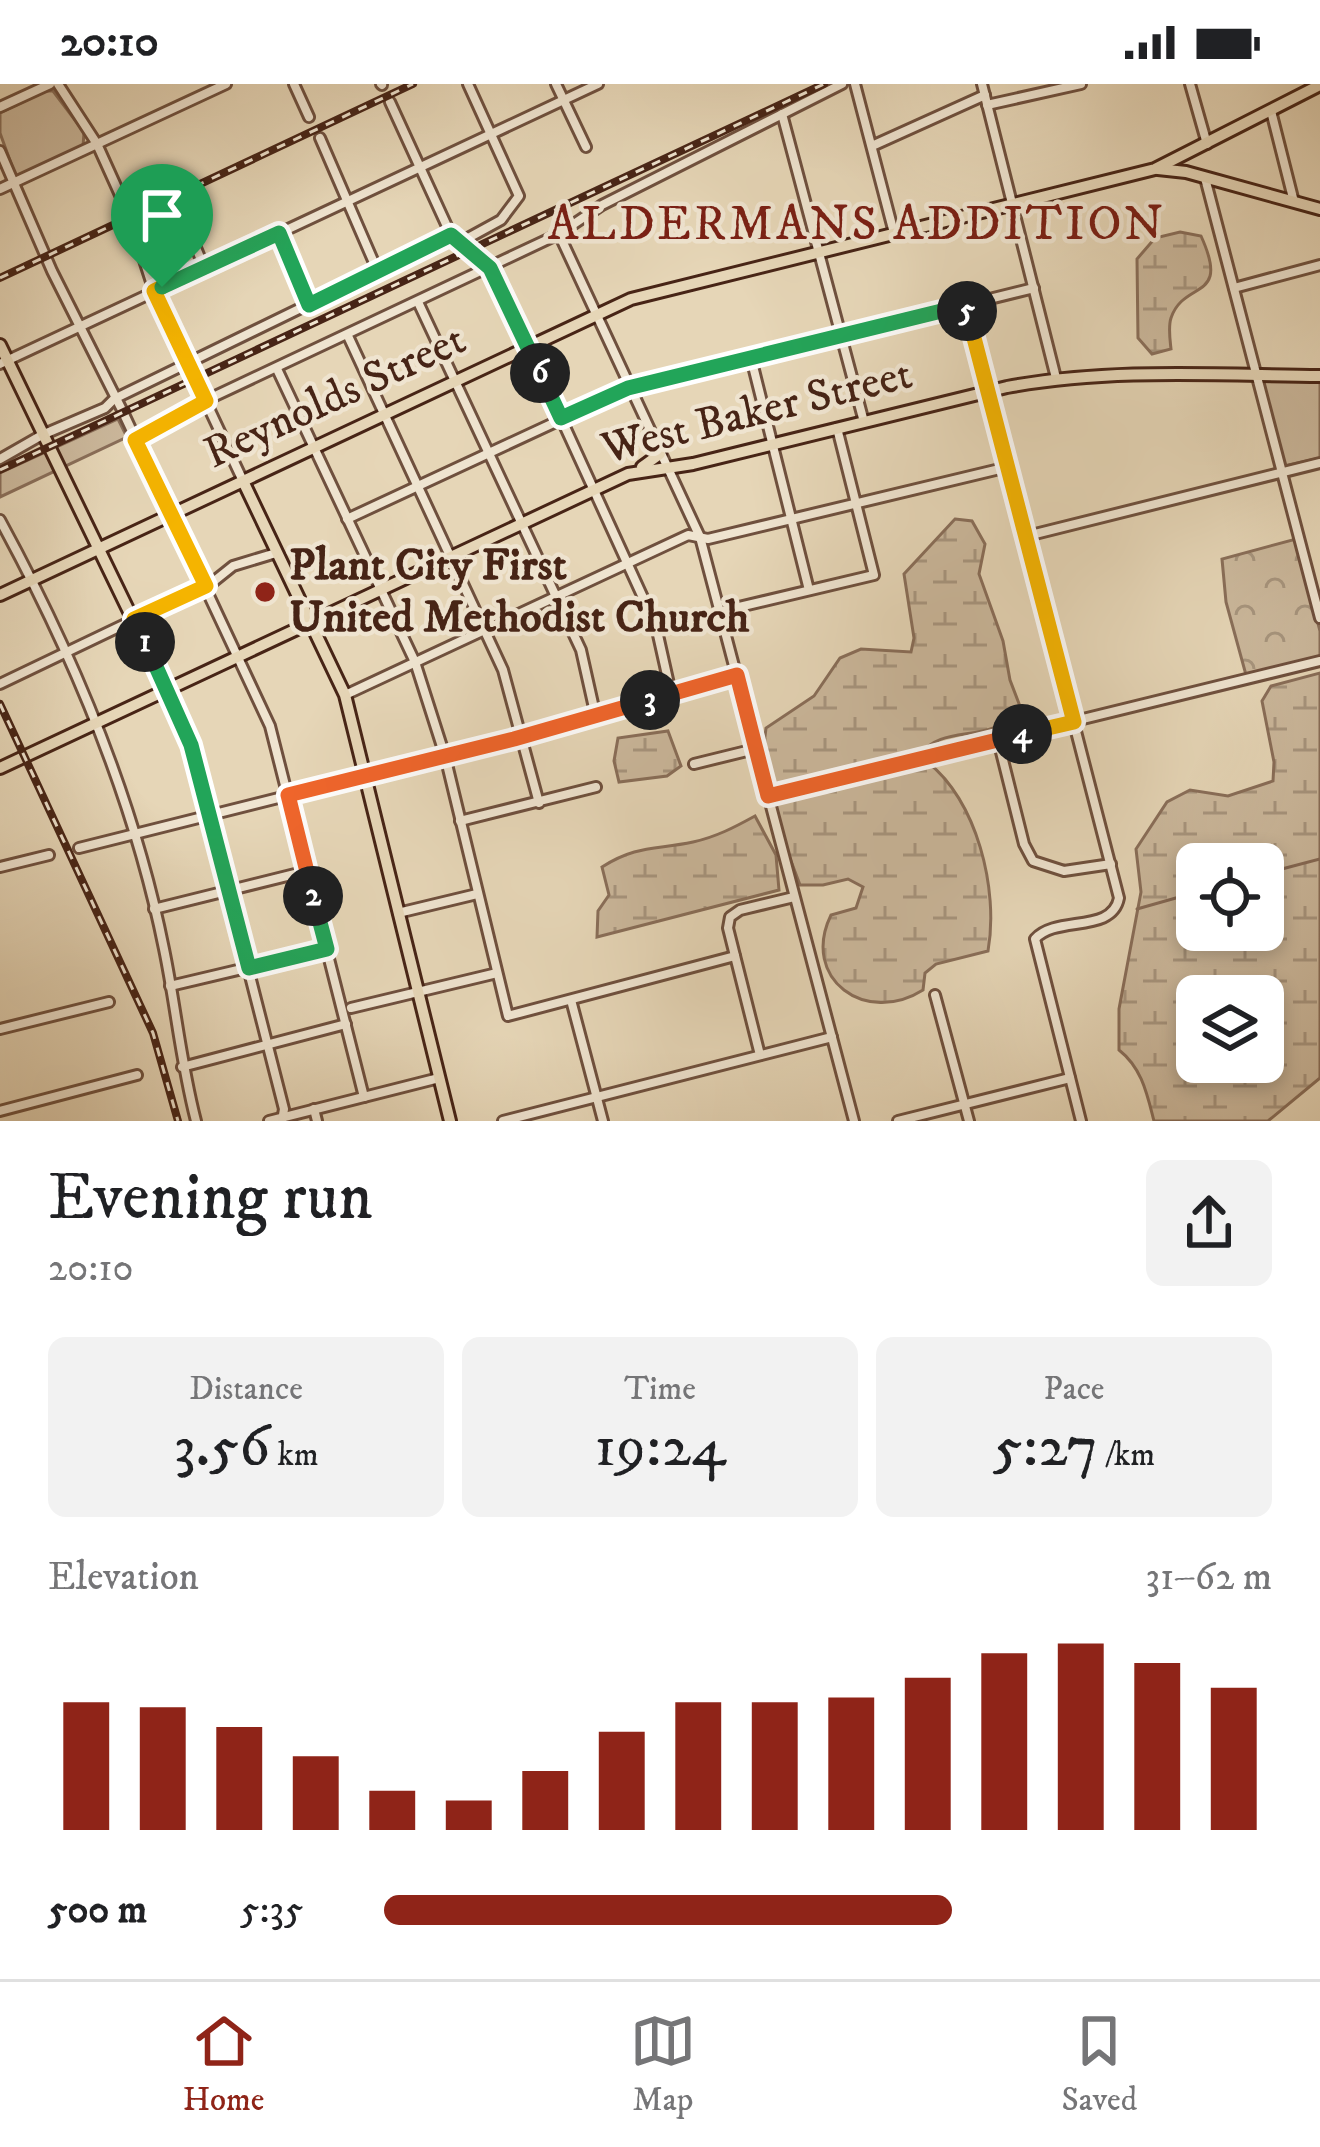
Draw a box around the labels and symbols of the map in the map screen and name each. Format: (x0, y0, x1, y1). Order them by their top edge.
pin (111, 164, 213, 287)
district label: ALDERMANS ADDITION (548, 195, 1166, 255)
pin: 5 (937, 281, 997, 341)
street label: Reynolds Street (195, 312, 475, 482)
pin: 6 (510, 343, 570, 403)
street label: West Baker Street (595, 346, 918, 478)
place label: Plant City First United Methodist Church (289, 538, 750, 646)
marker: Plant City First United Methodist Church (252, 579, 278, 605)
pin: 1 (115, 612, 175, 672)
pin: 3 (620, 670, 680, 730)
pin: 4 (992, 704, 1052, 764)
pin: 2 (283, 866, 343, 926)

